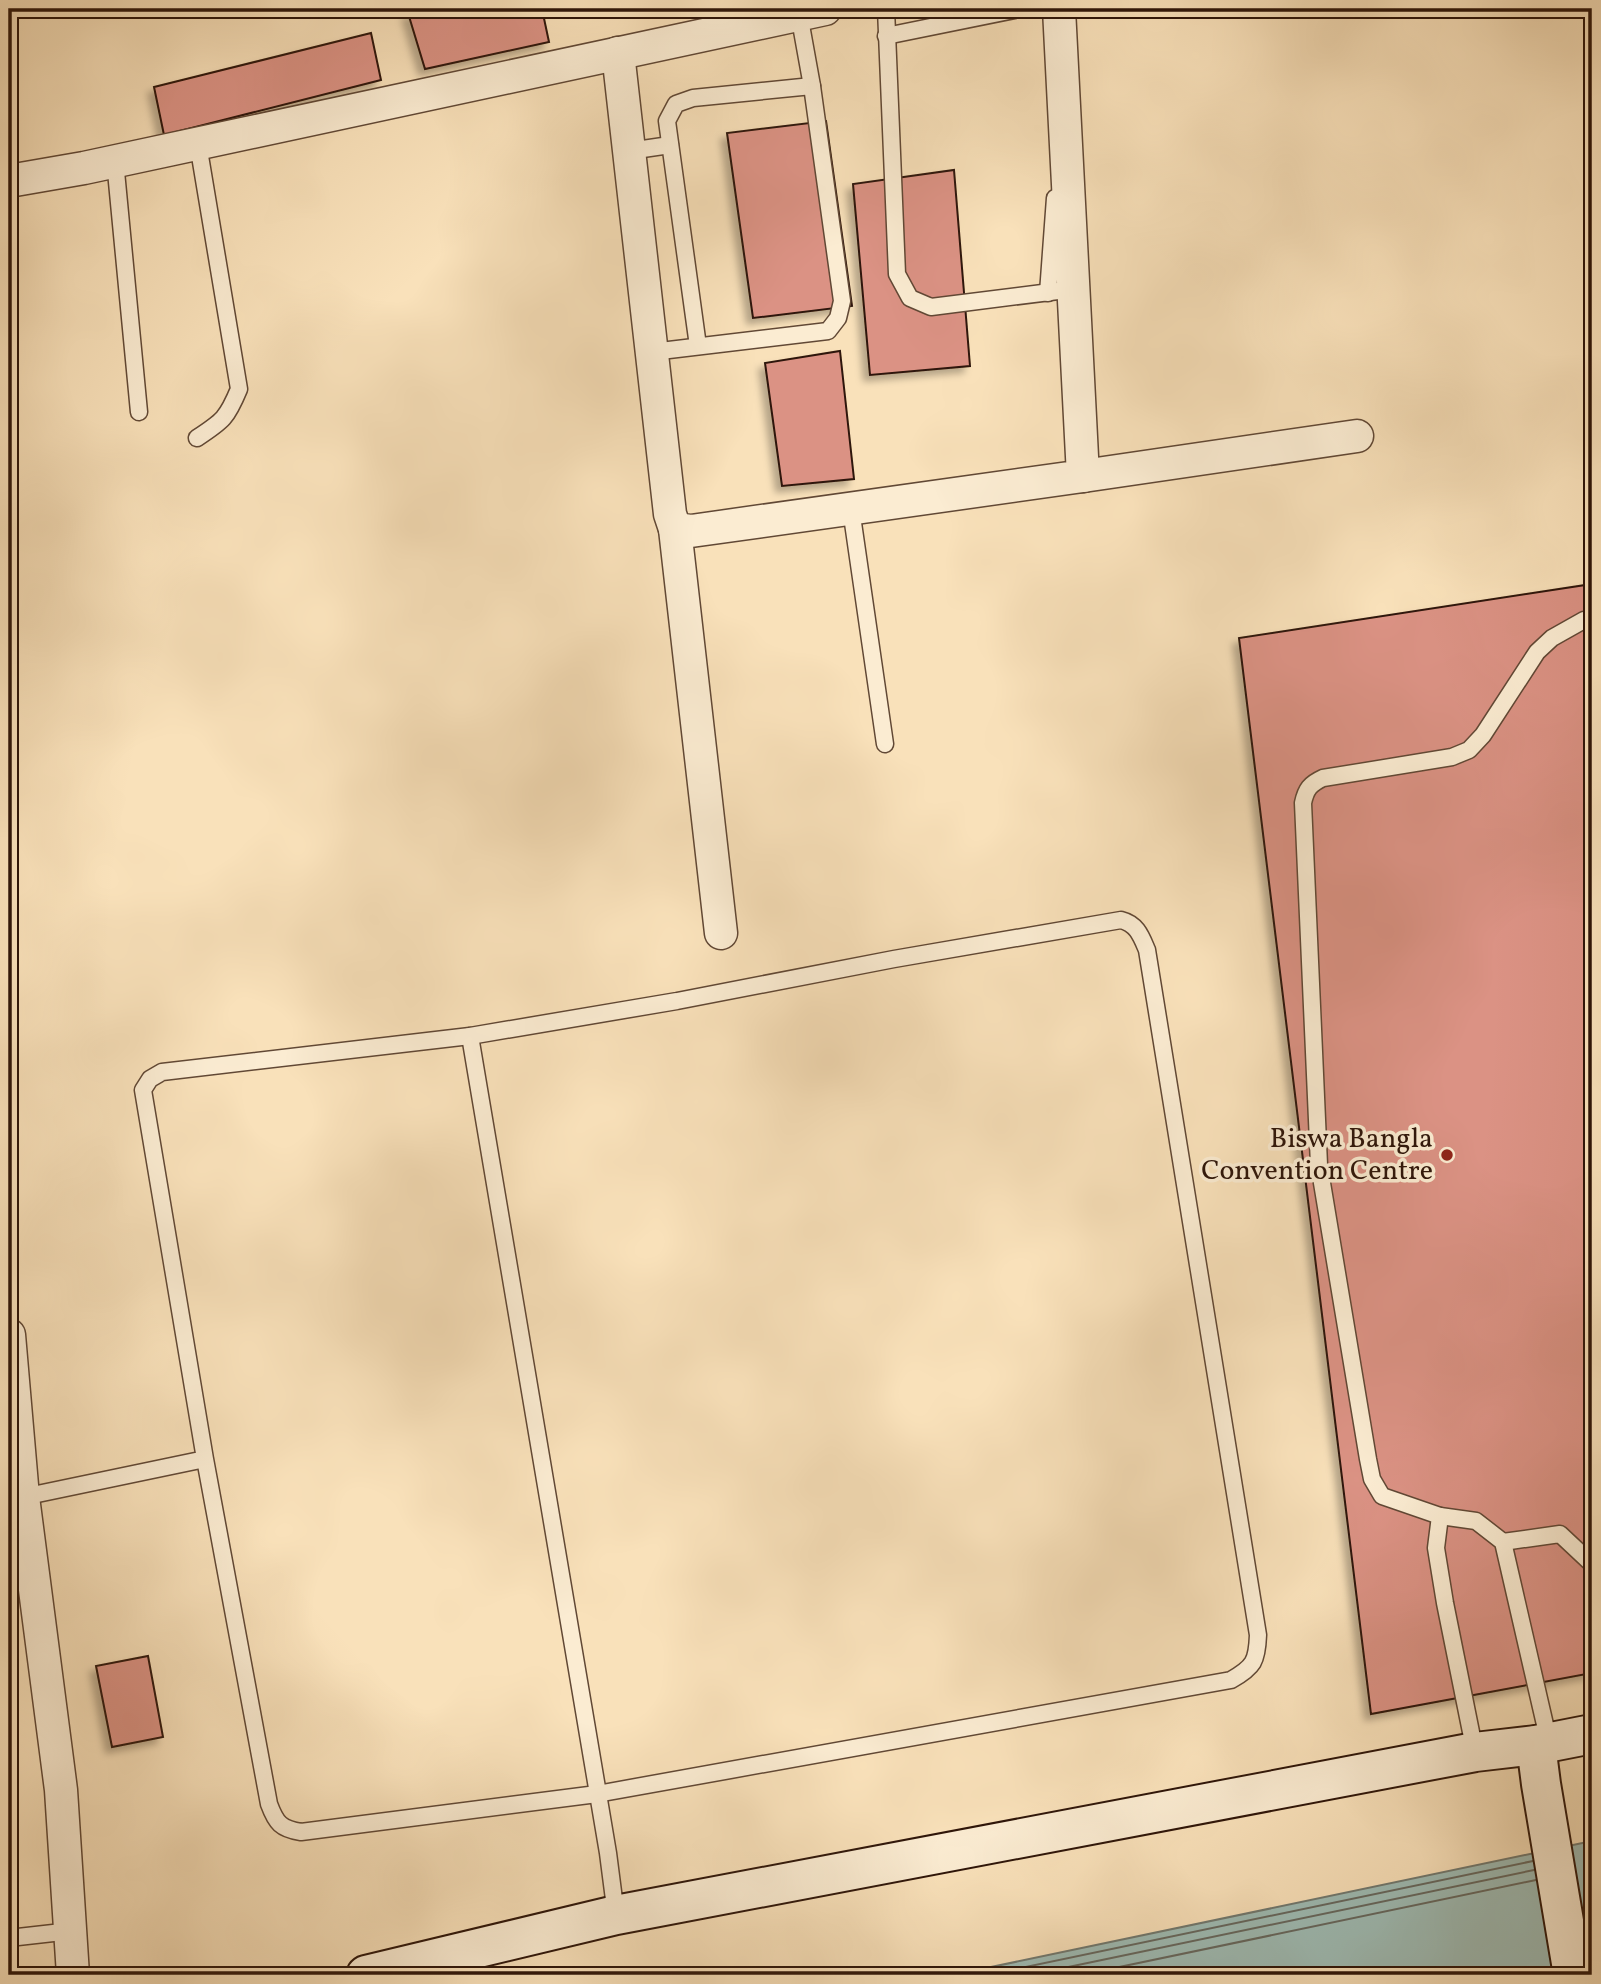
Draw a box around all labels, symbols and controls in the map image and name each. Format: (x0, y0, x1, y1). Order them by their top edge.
place label: Biswa Bangla Convention Centre (1201, 1120, 1433, 1191)
marker: Biswa Bangla Convention Centre (1439, 1147, 1455, 1163)

